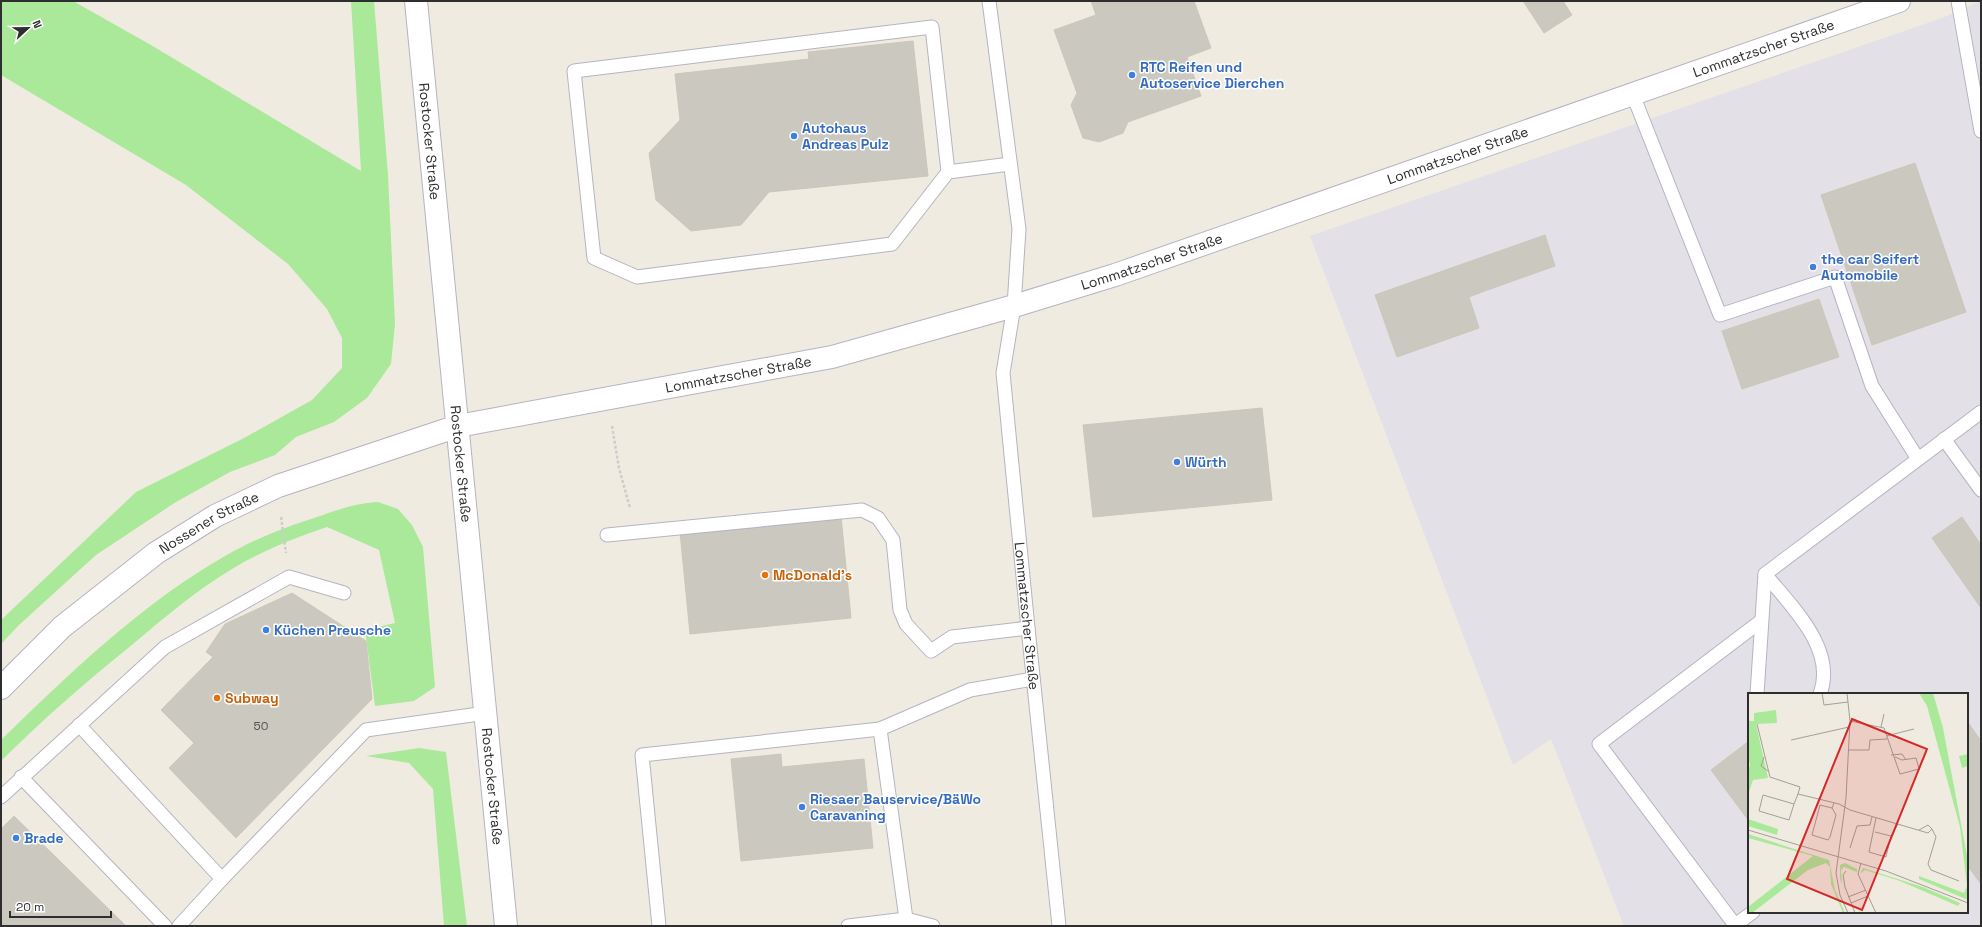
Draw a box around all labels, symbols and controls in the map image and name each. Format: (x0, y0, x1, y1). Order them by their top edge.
north arrow (8, 8, 48, 48)
street label: Lommatzscher Straße (1690, 15, 1837, 81)
text: N (29, 18, 45, 30)
place label: RTC Reifen und Autoservice Dierchen (1140, 58, 1284, 92)
marker: RTC Reifen und Autoservice Dierchen (1127, 70, 1137, 80)
street label: Rostocker Straße (415, 82, 444, 201)
place label: Autohaus Andreas Pulz (802, 119, 889, 153)
street label: Lommatzscher Straße (1385, 122, 1531, 188)
marker: Autohaus Andreas Pulz (789, 131, 799, 141)
street label: Lommatzscher Straße (1079, 229, 1225, 294)
place label: the car Seifert Automobile (1821, 250, 1919, 284)
marker: the car Seifert Automobile (1808, 262, 1818, 272)
street label: Lommatzscher Straße (664, 352, 813, 397)
street label: Rostocker Straße (446, 404, 476, 523)
place label: Würth (1185, 453, 1227, 471)
marker: Würth (1172, 457, 1182, 467)
street label: Nossener Straße (156, 487, 262, 558)
street label: Lommatzscher Straße (1011, 541, 1043, 691)
place label: McDonald's (773, 566, 852, 584)
marker: McDonald's (760, 570, 770, 580)
place label: Küchen Preusche (274, 621, 391, 639)
marker: Küchen Preusche (261, 625, 271, 635)
place label: Subway (225, 689, 279, 707)
marker: Subway (212, 693, 222, 703)
inset map (1748, 693, 1968, 913)
house number: 50 (254, 718, 268, 734)
street label: Rostocker Straße (478, 727, 507, 846)
place label: Riesaer Bauservice/BäWo Caravaning (810, 790, 981, 824)
marker: Riesaer Bauservice/BäWo Caravaning (797, 802, 807, 812)
place label: Brade (24, 829, 64, 847)
marker: Brade (11, 833, 21, 843)
scale bar (10, 893, 111, 919)
text: 20 m (16, 899, 44, 915)

